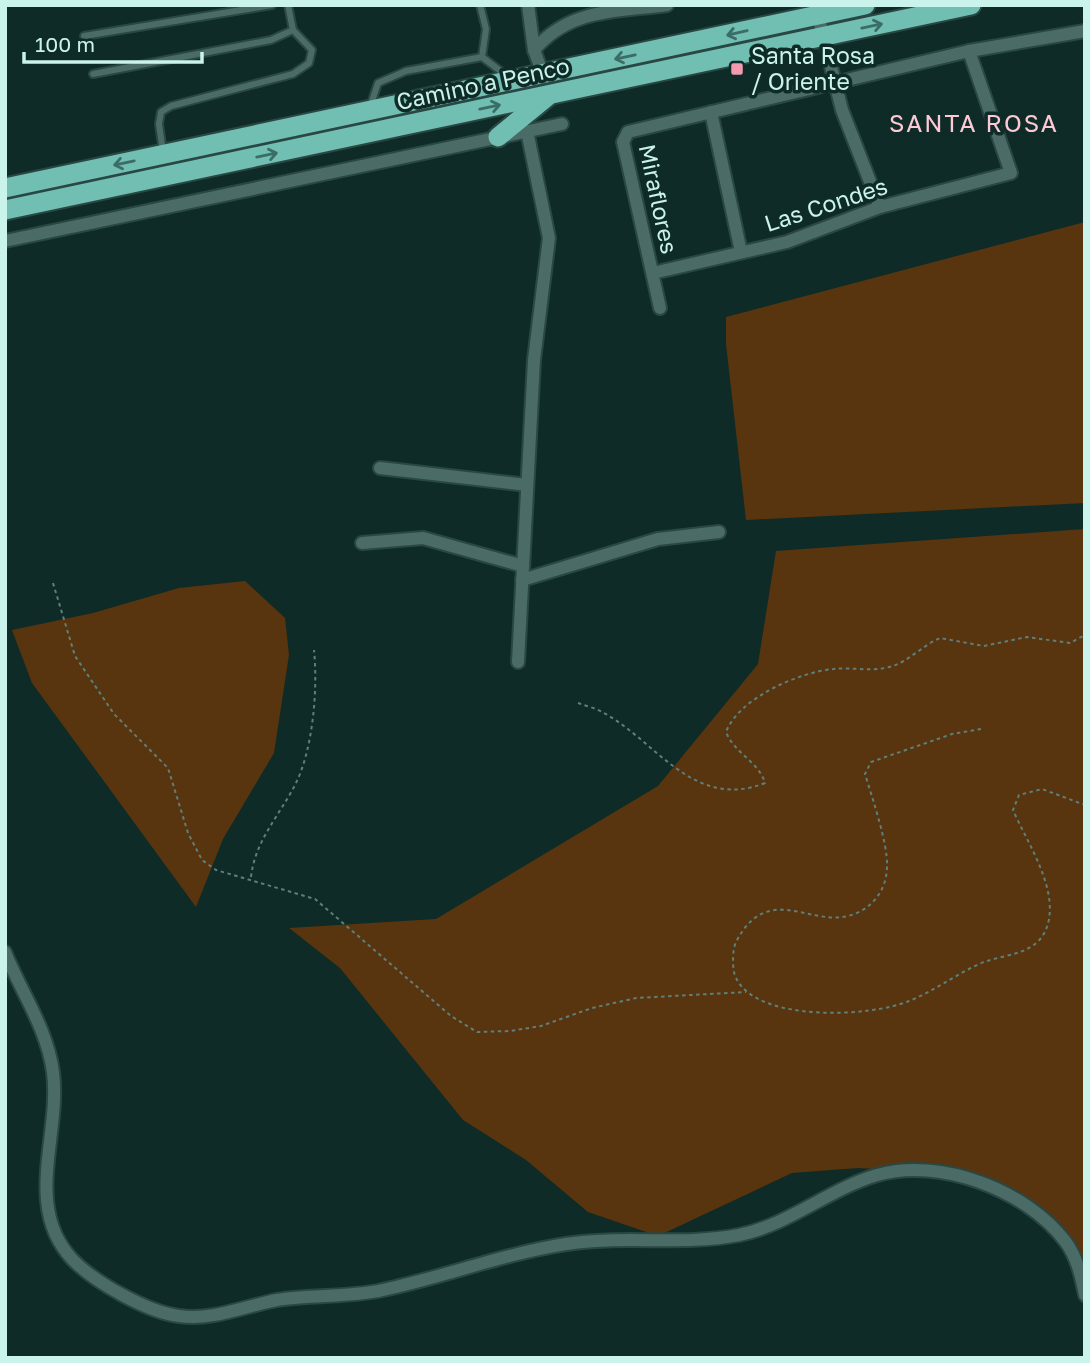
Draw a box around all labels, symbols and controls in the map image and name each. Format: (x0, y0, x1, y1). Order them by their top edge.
one-way arrow (860, 18, 883, 32)
scale bar (24, 21, 203, 65)
one-way arrow (726, 26, 749, 40)
text: 100 m (35, 31, 95, 57)
place label: Santa Rosa / Oriente (751, 41, 875, 95)
one-way arrow (614, 50, 637, 64)
street label: Camino a Penco (394, 51, 572, 115)
marker: Santa Rosa / Oriente (729, 61, 745, 77)
one-way arrow (478, 100, 501, 114)
district label: SANTA ROSA (889, 108, 1059, 137)
street label: Miraflores (634, 141, 684, 256)
one-way arrow (255, 147, 278, 161)
one-way arrow (113, 157, 136, 171)
street label: Las Condes (761, 171, 891, 237)

